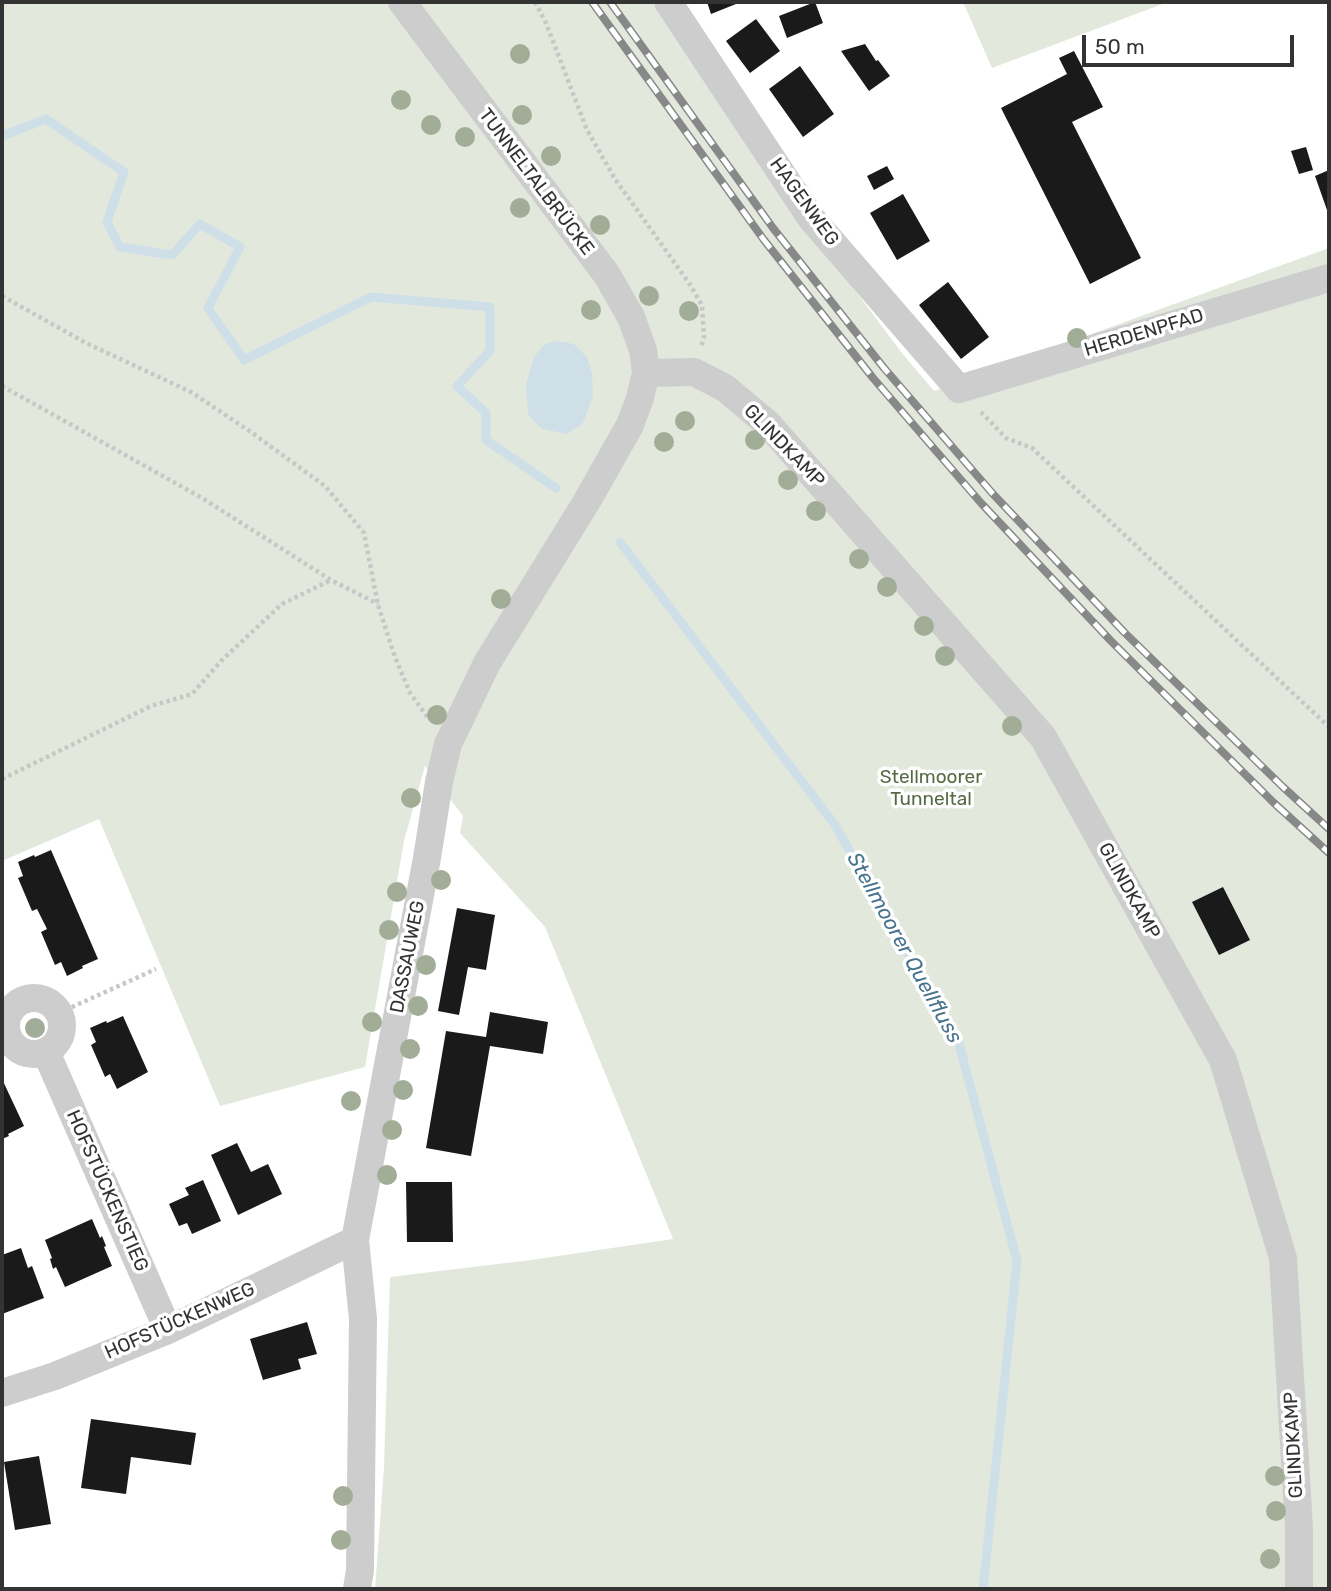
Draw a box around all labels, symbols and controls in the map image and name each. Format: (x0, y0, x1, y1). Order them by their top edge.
scale bar (1086, 21, 1298, 65)
text: 50 m (1095, 34, 1145, 59)
street label: TUNNELTALBRÜCKE (473, 104, 599, 260)
street label: HAGENWEG (764, 154, 844, 250)
street label: HERDENPFAD (1082, 304, 1206, 362)
street label: GLINDKAMP (739, 400, 829, 492)
park label: Stellmoorer Tunneltal (880, 767, 982, 811)
street label: GLINDKAMP (1093, 839, 1165, 943)
water label: Stellmoorer Quellfluss (841, 848, 967, 1048)
street label: DASSAUWEG (386, 899, 430, 1015)
street label: HOFSTÜCKENSTIEG (61, 1107, 153, 1275)
street label: HOFSTÜCKENWEG (101, 1278, 259, 1364)
street label: GLINDKAMP (1280, 1391, 1308, 1499)

